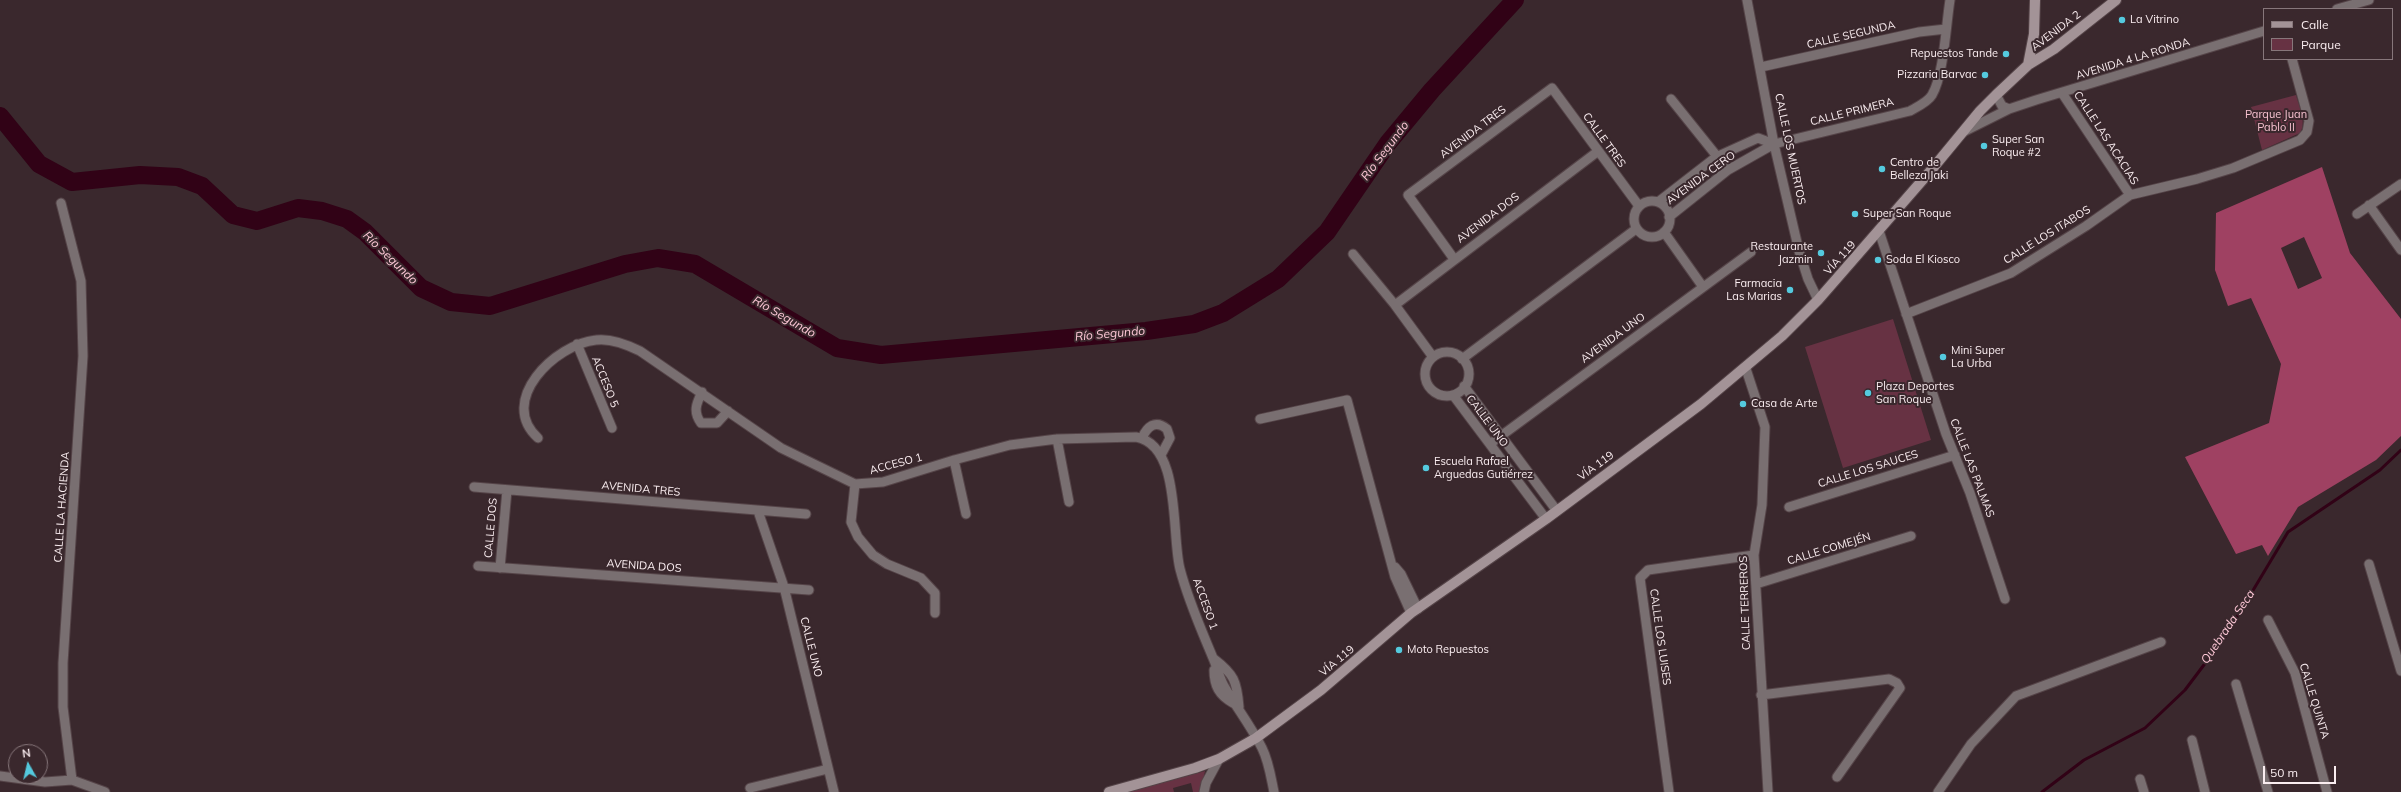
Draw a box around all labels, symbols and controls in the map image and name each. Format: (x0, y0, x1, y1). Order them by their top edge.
street label: AVENIDA 2 (2029, 8, 2083, 54)
legend (2263, 8, 2393, 60)
place label: La Vitrino (2130, 13, 2179, 27)
marker: La Vitrino (2117, 15, 2127, 25)
text: Calle (2301, 17, 2328, 32)
street label: CALLE SEGUNDA (1805, 18, 1897, 52)
street label: AVENIDA 4 LA RONDA (2074, 35, 2192, 83)
text: Parque (2301, 37, 2341, 52)
place label: Repuestos Tande (1910, 47, 1998, 61)
marker: Repuestos Tande (2001, 49, 2011, 59)
place label: Pizzaria Barvac (1897, 68, 1977, 82)
marker: Pizzaria Barvac (1980, 70, 1990, 80)
street label: CALLE LAS ACACIAS (2071, 89, 2141, 187)
street label: CALLE LOS MUERTOS (1772, 92, 1808, 206)
street label: CALLE PRIMERA (1809, 95, 1895, 129)
street label: AVENIDA TRES (1437, 103, 1509, 161)
park label: Parque Juan Pablo II (2245, 108, 2307, 134)
street label: CALLE TRES (1580, 110, 1628, 170)
water label: Río Segundo (1358, 119, 1412, 183)
place label: Super San Roque #2 (1992, 133, 2045, 159)
marker: Super San Roque #2 (1979, 141, 1989, 151)
street label: AVENIDA CERO (1664, 149, 1738, 207)
place label: Centro de Belleza Jaki (1890, 156, 1948, 182)
marker: Centro de Belleza Jaki (1877, 164, 1887, 174)
street label: AVENIDA DOS (1454, 190, 1522, 246)
street label: CALLE LOS ITABOS (2001, 203, 2093, 267)
place label: Super San Roque (1863, 207, 1951, 221)
marker: Super San Roque (1850, 209, 1860, 219)
water label: Río Segundo (360, 228, 420, 288)
street label: VÍA 119 (1821, 238, 1859, 278)
place label: Restaurante Jazmin (1751, 240, 1813, 266)
marker: Restaurante Jazmin (1816, 248, 1826, 258)
place label: Soda El Kiosco (1886, 253, 1960, 267)
marker: Soda El Kiosco (1873, 255, 1883, 265)
place label: Farmacia Las Marias (1726, 277, 1782, 303)
marker: Farmacia Las Marias (1785, 285, 1795, 295)
water label: Río Segundo (750, 293, 818, 341)
street label: AVENIDA UNO (1578, 310, 1648, 366)
water label: Río Segundo (1074, 324, 1146, 344)
place label: Mini Super La Urba (1951, 344, 2005, 370)
marker: Mini Super La Urba (1938, 352, 1948, 362)
street label: ACCESO 5 (589, 355, 621, 409)
place label: Plaza Deportes San Roque (1876, 380, 1954, 406)
marker: Plaza Deportes San Roque (1863, 388, 1873, 398)
street label: CALLE UNO (1463, 392, 1511, 450)
place label: Casa de Arte (1751, 397, 1817, 411)
marker: Casa de Arte (1738, 399, 1748, 409)
street label: CALLE LAS PALMAS (1947, 417, 1997, 519)
street label: CALLE LOS SAUCES (1816, 447, 1920, 491)
street label: VÍA 119 (1575, 449, 1617, 483)
street label: CALLE LA HACIENDA (52, 451, 72, 563)
street label: ACCESO 1 (868, 451, 924, 477)
place label: Escuela Rafael Arguedas Gutiérrez (1434, 455, 1533, 481)
marker: Escuela Rafael Arguedas Gutiérrez (1421, 463, 1431, 473)
street label: AVENIDA TRES (601, 479, 681, 499)
street label: CALLE DOS (482, 497, 500, 559)
street label: CALLE COMEJÉN (1786, 530, 1872, 568)
street label: CALLE TERREROS (1737, 556, 1753, 650)
street label: AVENIDA DOS (606, 557, 682, 575)
street label: ACCESO 1 (1190, 576, 1220, 632)
water label: Quebrada Seca (2198, 587, 2258, 667)
street label: CALLE LOS LUISES (1647, 588, 1673, 686)
street label: CALLE UNO (797, 616, 825, 678)
street label: VÍA 119 (1317, 643, 1357, 679)
place label: Moto Repuestos (1407, 643, 1489, 657)
marker: Moto Repuestos (1394, 645, 1404, 655)
street label: CALLE QUINTA (2296, 662, 2332, 740)
north arrow (8, 744, 48, 784)
text: N (21, 746, 32, 761)
scale bar (2265, 758, 2338, 784)
text: 50 m (2270, 765, 2298, 780)

